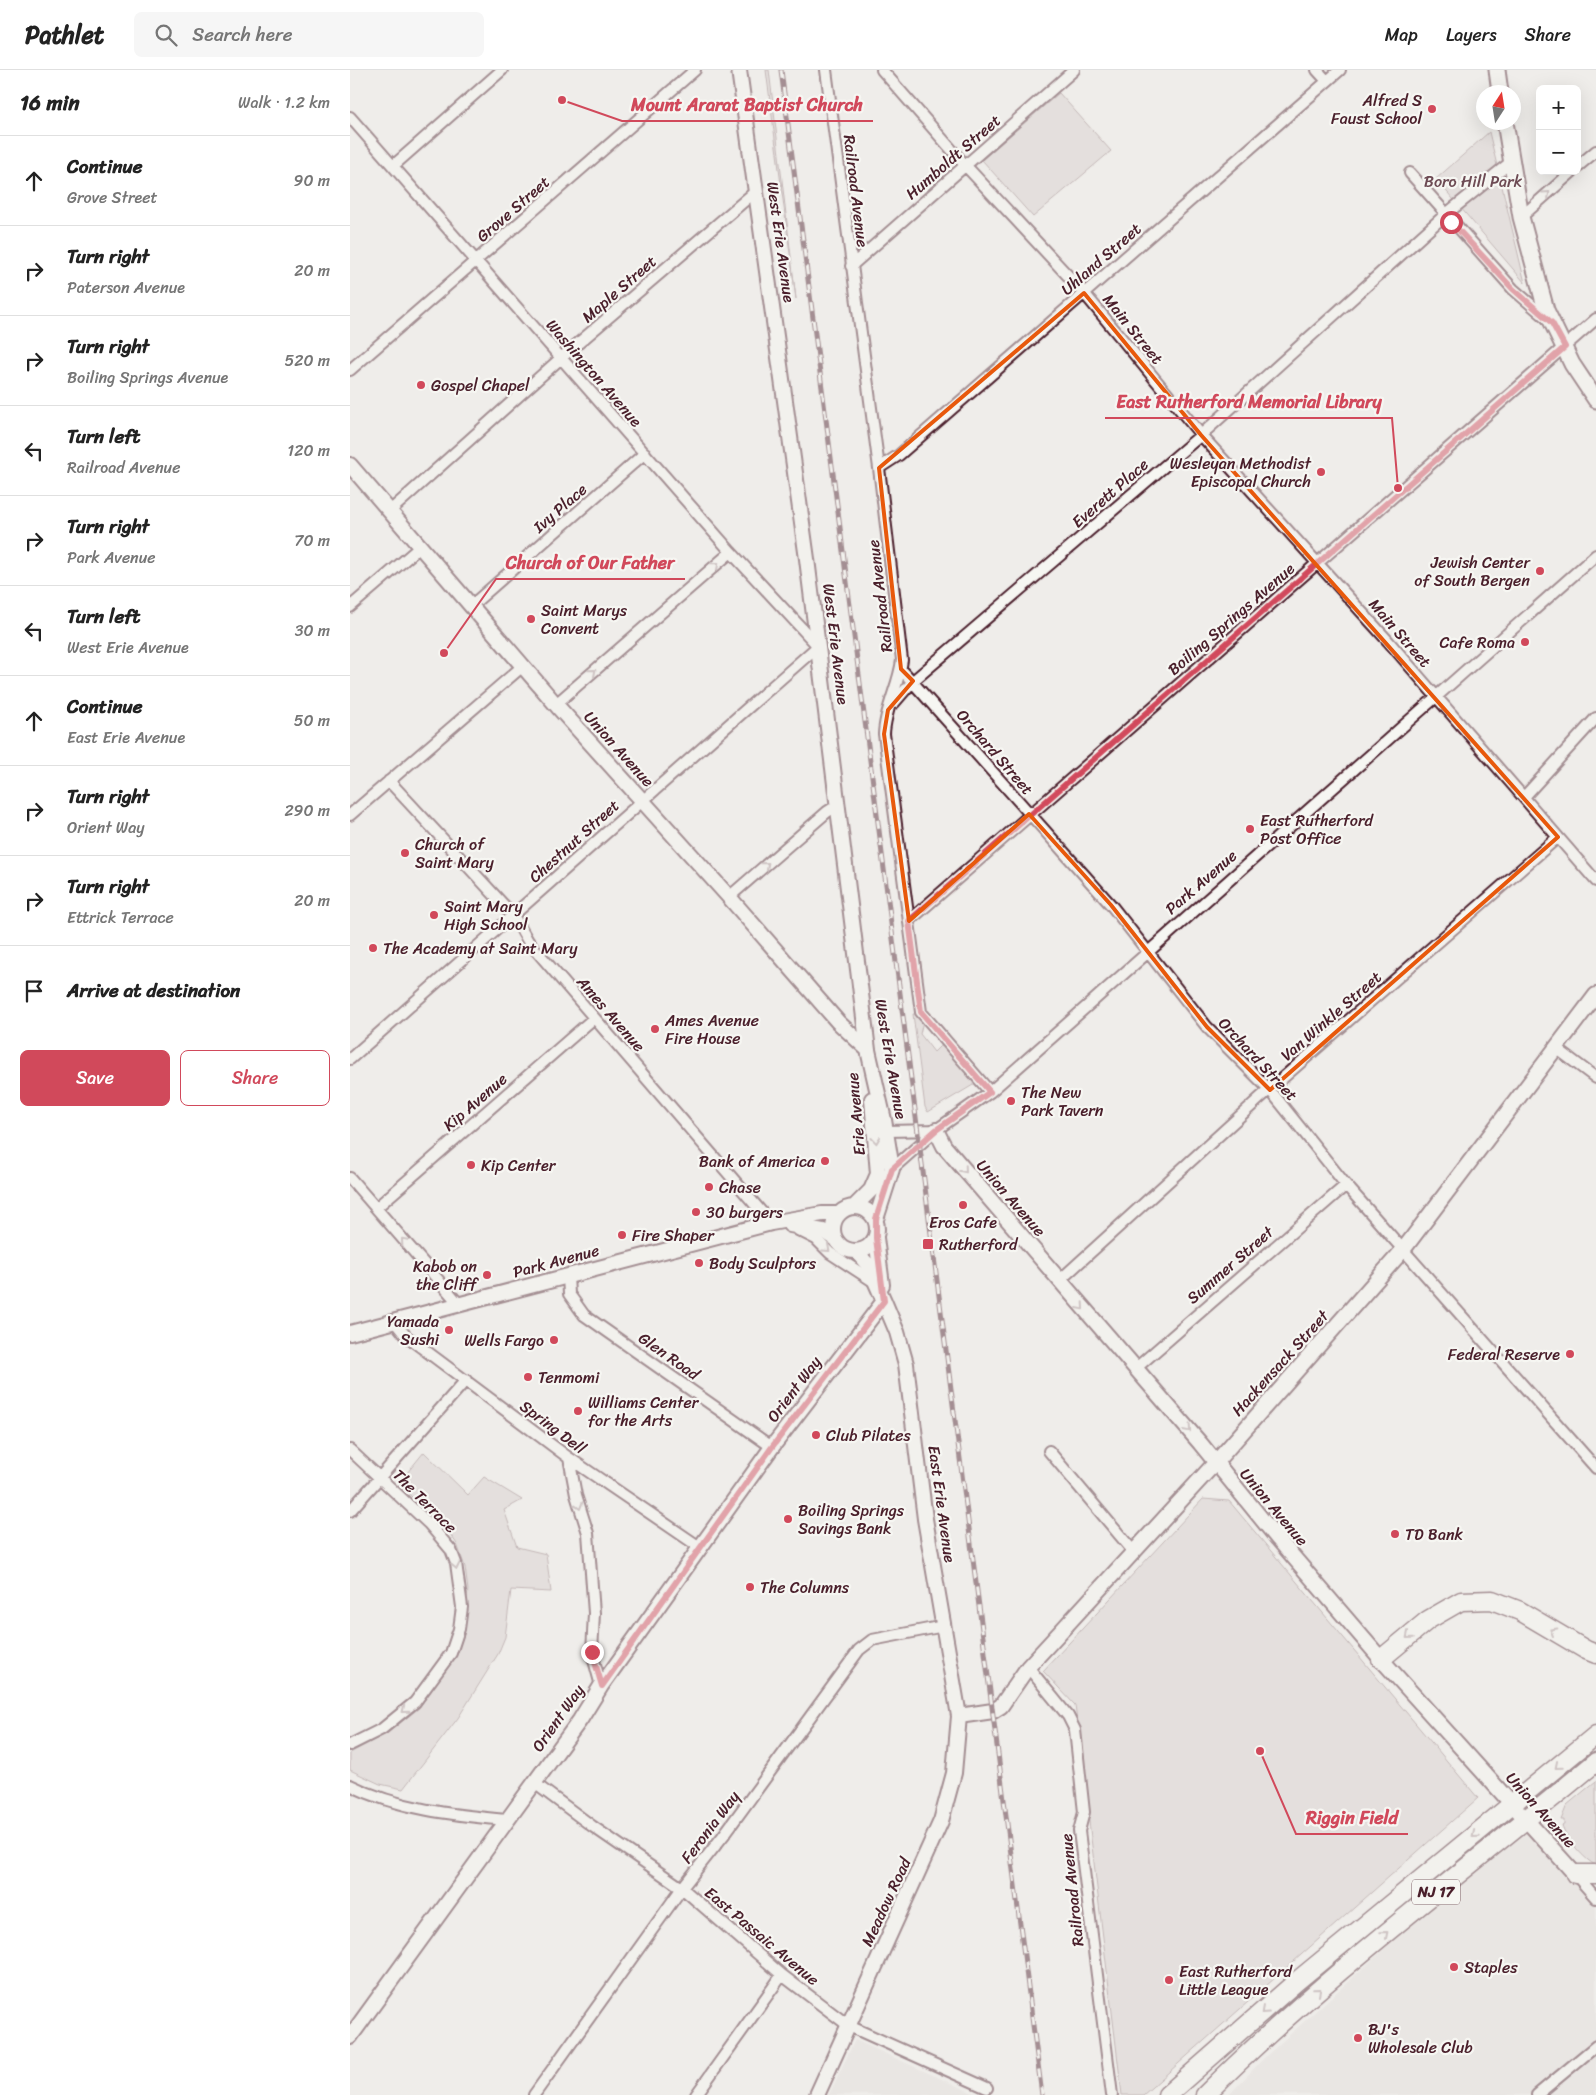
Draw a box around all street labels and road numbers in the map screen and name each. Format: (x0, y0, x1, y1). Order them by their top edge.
street label: Humboldt Street (898, 107, 1008, 207)
street label: Railroad Avenue (835, 133, 877, 249)
street label: Grove Street (469, 168, 557, 250)
street label: West Erie Avenue (758, 180, 804, 305)
street label: Uhland Street (1054, 215, 1148, 303)
street label: Maple Street (575, 248, 663, 330)
street label: Main Street (1095, 287, 1171, 371)
street label: Washington Avenue (538, 312, 650, 434)
street label: Everett Place (1065, 451, 1155, 535)
street label: Ivy Place (525, 476, 594, 541)
street label: Railroad Avenue (859, 538, 901, 654)
street label: Boiling Springs Avenue (1161, 555, 1302, 683)
street label: West Erie Avenue (814, 582, 858, 706)
street label: Main Street (1361, 591, 1439, 675)
street label: Orchard Street (949, 702, 1041, 802)
street label: Union Avenue (576, 704, 662, 794)
street label: Chestnut Street (522, 792, 626, 890)
street label: Park Avenue (1158, 842, 1244, 922)
street label: Van Winkle Street (1274, 963, 1388, 1069)
street label: Ames Avenue (569, 968, 653, 1059)
street label: West Erie Avenue (866, 997, 916, 1122)
street label: Orchard Street (1211, 1010, 1305, 1108)
street label: Kip Avenue (436, 1065, 514, 1139)
street label: Erie Avenue (838, 1071, 874, 1157)
street label: Union Avenue (969, 1152, 1053, 1244)
street label: Summer Street (1180, 1218, 1281, 1311)
street label: Park Avenue (509, 1236, 603, 1286)
street label: Hackensack Street (1224, 1303, 1336, 1423)
street label: Glen Road (632, 1324, 707, 1389)
street label: Orient Way (759, 1349, 829, 1429)
street label: Spring Dell (513, 1392, 593, 1462)
street label: East Erie Avenue (919, 1443, 965, 1565)
street label: Union Avenue (1232, 1461, 1316, 1553)
street label: The Terrace (386, 1462, 464, 1540)
street label: Orient Way (524, 1677, 592, 1758)
street label: Union Avenue (1498, 1765, 1584, 1855)
street label: Feronia Way (673, 1784, 748, 1870)
street label: Railroad Avenue (1052, 1832, 1092, 1948)
street label: Meadow Road (853, 1851, 920, 1951)
street label: East Passaic Avenue (698, 1879, 826, 1993)
road number: NJ 17 (1412, 1880, 1460, 1904)

